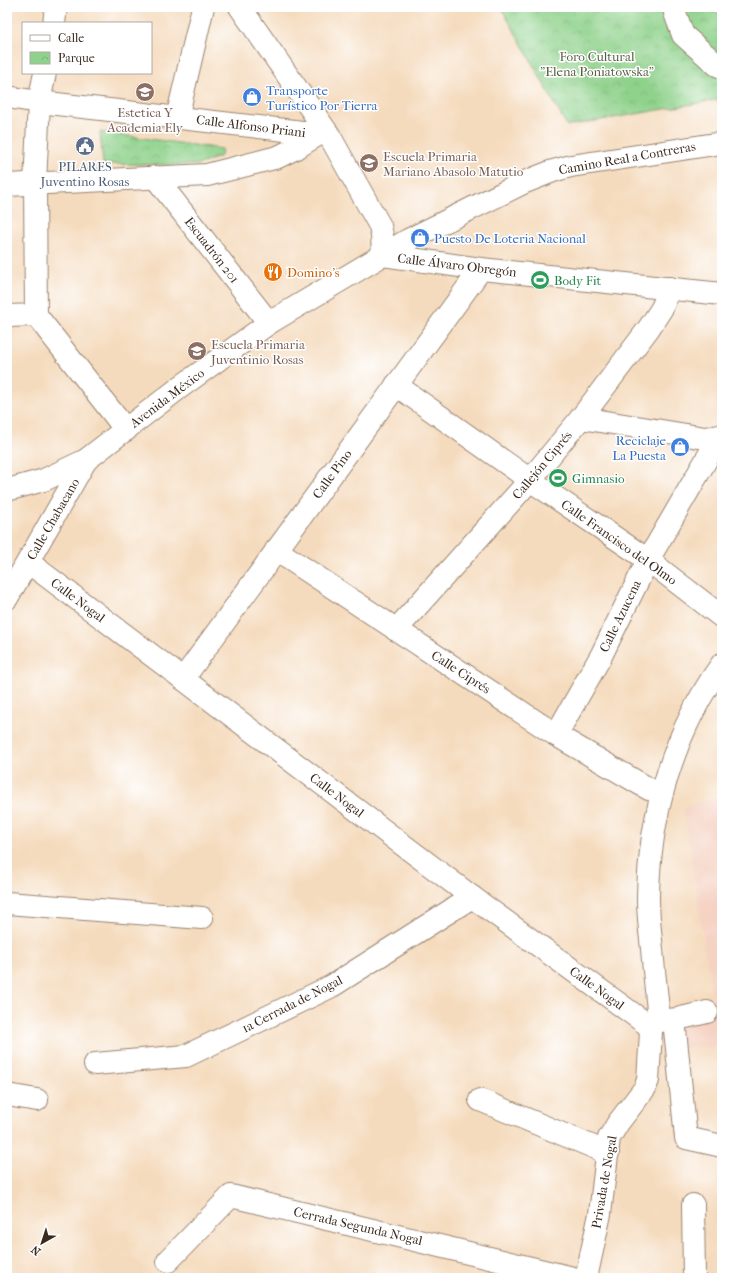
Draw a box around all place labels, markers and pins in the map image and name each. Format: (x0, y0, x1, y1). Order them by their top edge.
school or university icon: Estetica Y Academia Ely (134, 81, 156, 103)
place label: Transporte Turístico Por Tierra (266, 83, 379, 113)
shop icon: Transporte Turístico Por Tierra (241, 86, 263, 108)
place label: Estetica Y Academia Ely (106, 105, 184, 135)
public building icon: PILARES Juventino Rosas (74, 135, 96, 157)
place label: Escuela Primaria Mariano Abasolo Matutio (383, 149, 524, 179)
school or university icon: Escuela Primaria Mariano Abasolo Matutio (358, 152, 380, 174)
place label: PILARES Juventino Rosas (40, 159, 130, 189)
shop icon: Puesto De Loteria Nacional (409, 227, 431, 249)
place label: Puesto De Loteria Nacional (434, 231, 586, 246)
restaurant icon: Domino's (262, 261, 284, 283)
place label: Domino's (287, 265, 340, 280)
sports icon: Body Fit (529, 269, 551, 291)
place label: Body Fit (554, 273, 601, 288)
place label: Escuela Primaria Juventinio Rosas (210, 337, 306, 367)
school or university icon: Escuela Primaria Juventinio Rosas (186, 340, 208, 362)
place label: Reciclaje La Puesta (612, 433, 667, 463)
shop icon: Reciclaje La Puesta (669, 436, 691, 458)
sports icon: Gimnasio (547, 467, 569, 489)
place label: Gimnasio (572, 471, 625, 486)

